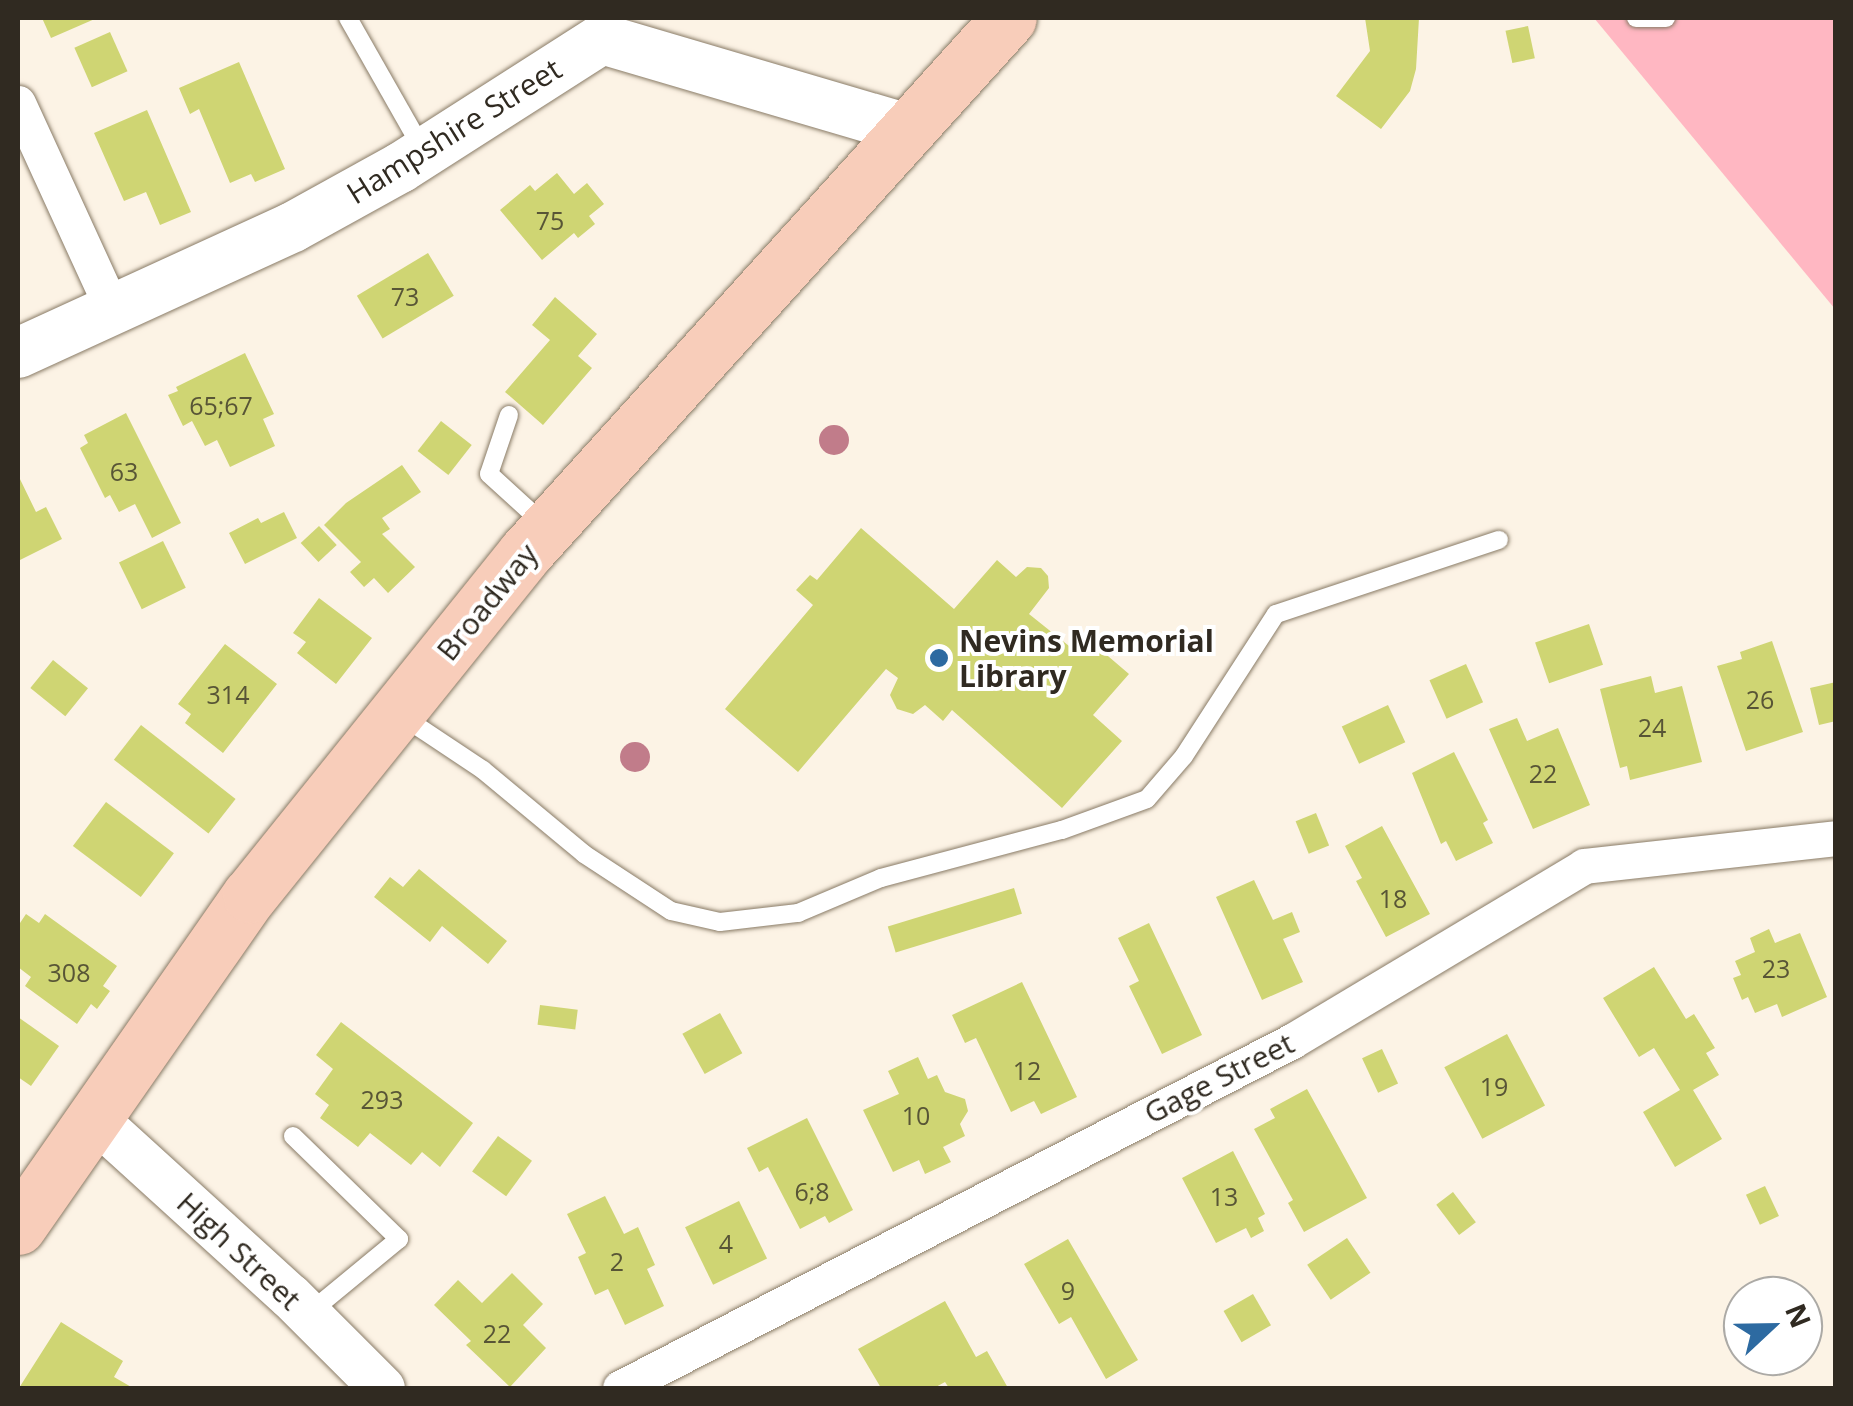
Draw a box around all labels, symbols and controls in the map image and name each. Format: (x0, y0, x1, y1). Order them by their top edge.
street label: Hampshire Street (340, 51, 568, 211)
house number: 75 (536, 205, 564, 235)
house number: 73 (391, 281, 419, 311)
house number: 65;67 (189, 390, 253, 420)
house number: 63 (110, 456, 138, 486)
street label: Broadway (429, 536, 545, 668)
place label: Nevins Memorial Library (959, 623, 1214, 694)
marker: Nevins Memorial Library (928, 647, 950, 669)
house number: 314 (207, 679, 249, 709)
house number: 26 (1746, 684, 1774, 714)
house number: 24 (1638, 712, 1666, 742)
house number: 22 (1529, 758, 1557, 788)
house number: 18 (1379, 883, 1407, 913)
house number: 23 (1762, 953, 1790, 983)
house number: 308 (48, 957, 90, 987)
street label: Gage Street (1138, 1025, 1300, 1131)
house number: 12 (1013, 1055, 1041, 1085)
house number: 19 (1480, 1071, 1508, 1101)
house number: 293 (361, 1084, 403, 1114)
house number: 10 (902, 1100, 930, 1130)
house number: 6;8 (794, 1176, 830, 1206)
house number: 13 (1210, 1181, 1238, 1211)
street label: High Street (170, 1185, 308, 1317)
house number: 4 (719, 1228, 733, 1258)
house number: 2 (610, 1246, 624, 1276)
house number: 9 (1061, 1275, 1075, 1305)
north arrow (1723, 1276, 1823, 1376)
text: N (1777, 1298, 1821, 1333)
house number: 22 (483, 1318, 511, 1348)

